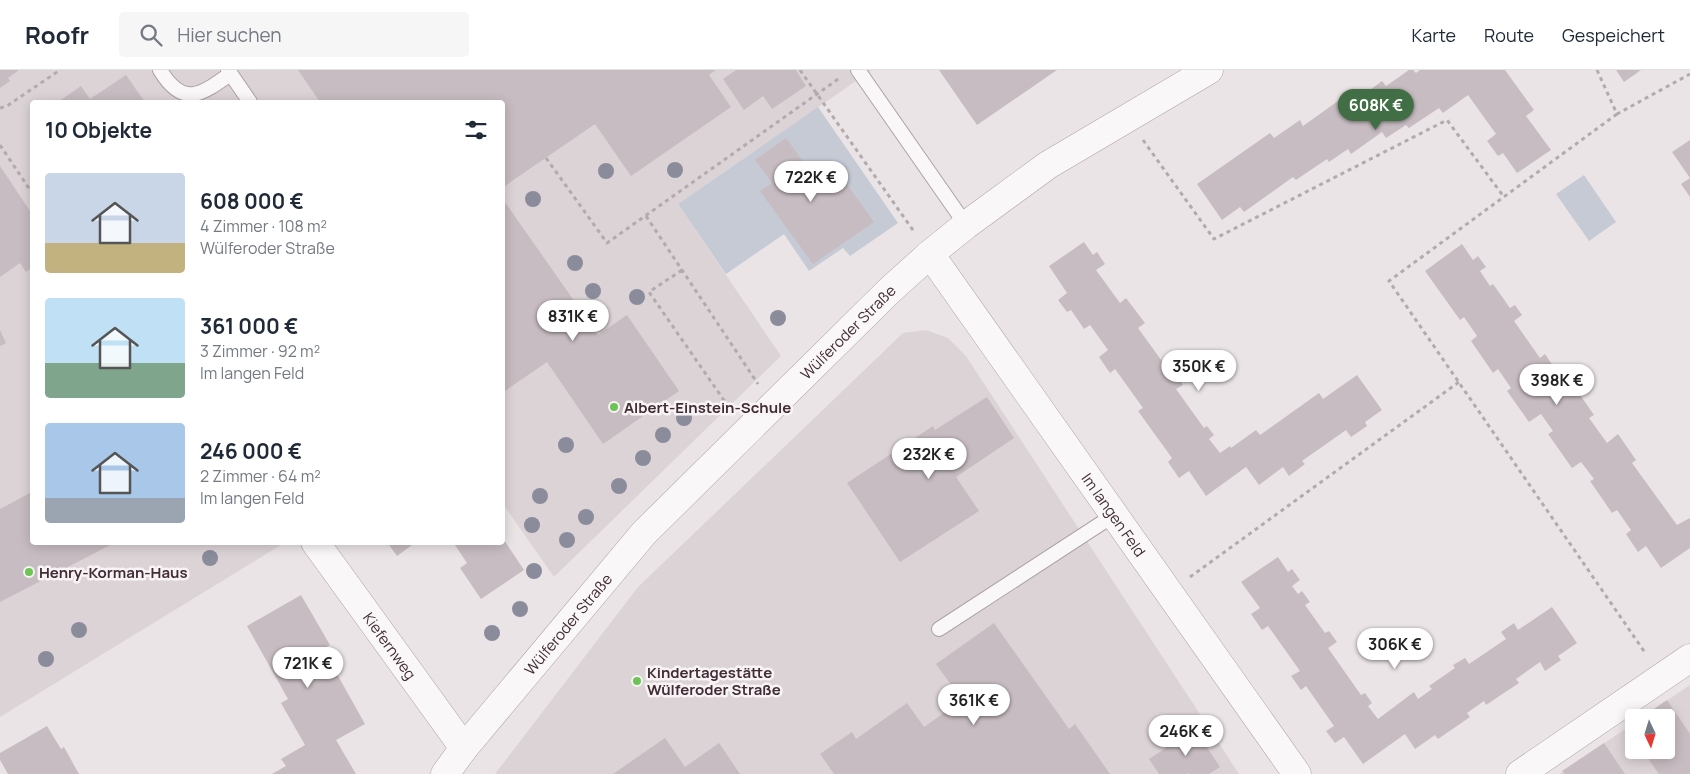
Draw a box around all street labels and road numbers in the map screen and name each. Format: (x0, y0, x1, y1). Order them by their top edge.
street label: Wülferoder Straße (795, 280, 900, 384)
street label: Im langen Feld (1077, 469, 1151, 561)
street label: Wülferoder Straße (519, 569, 617, 679)
street label: Kiefernweg (359, 608, 421, 684)

